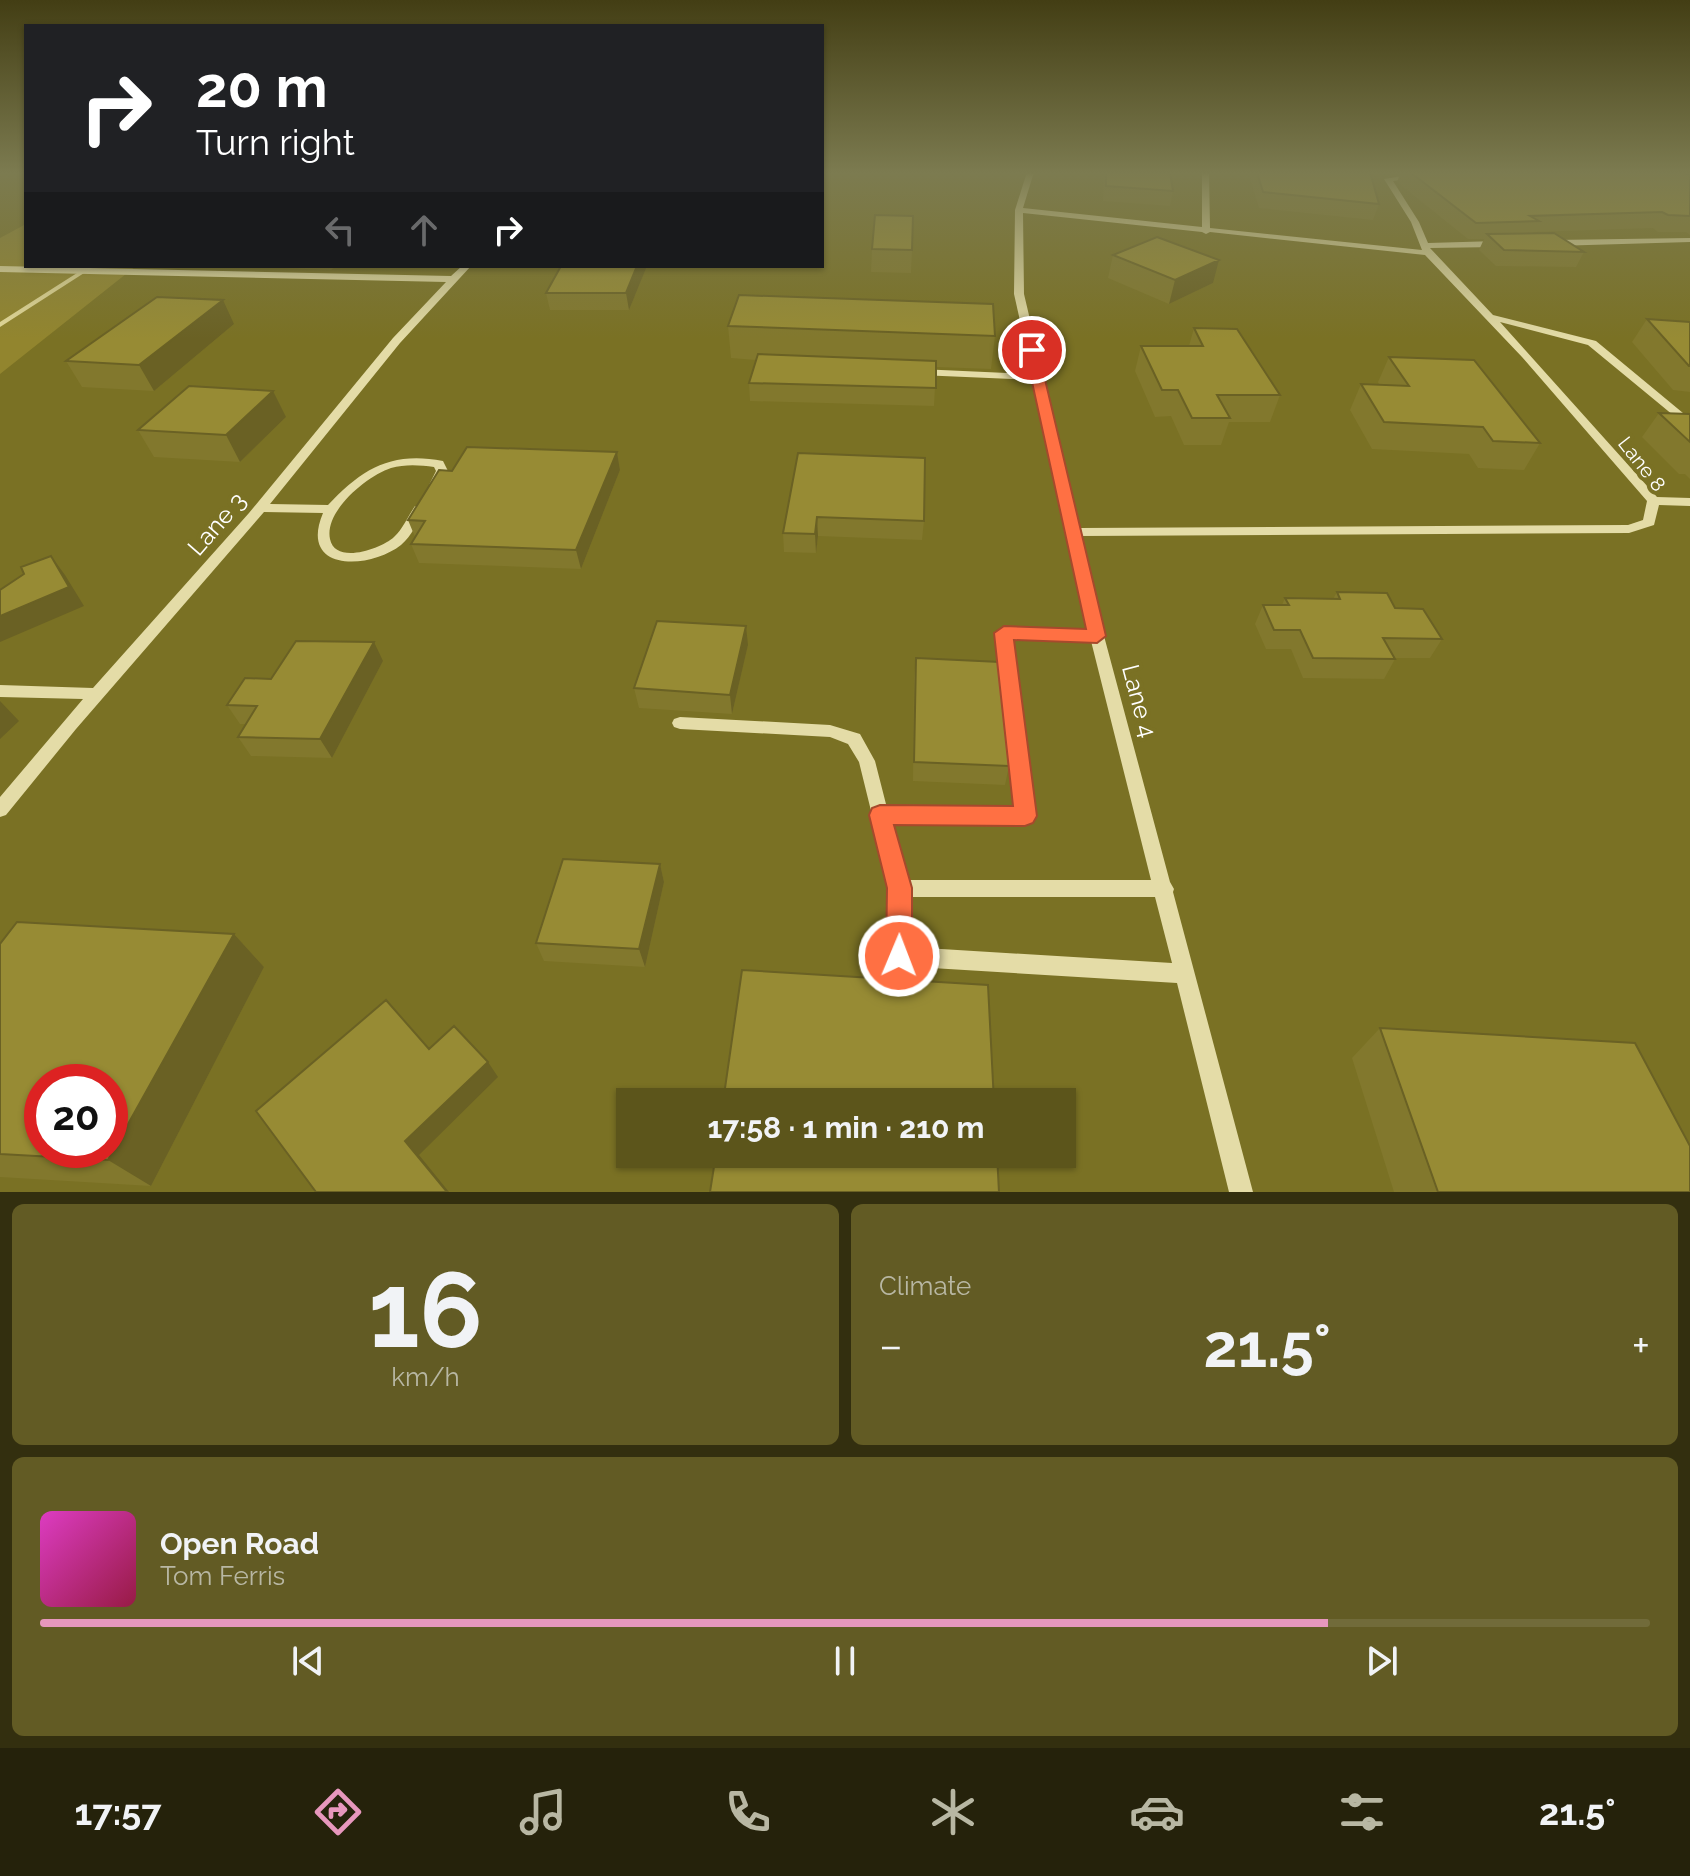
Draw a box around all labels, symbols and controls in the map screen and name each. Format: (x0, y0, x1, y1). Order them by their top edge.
text: 20 m (196, 54, 328, 120)
icon: right (64, 56, 168, 160)
text: Turn right (196, 121, 355, 163)
icon: left (318, 208, 362, 252)
icon: ahead (402, 208, 446, 252)
icon: right (486, 208, 530, 252)
pin (998, 316, 1066, 384)
icon: arrive (1010, 328, 1054, 372)
street label: Lane 8 (1613, 432, 1671, 496)
street label: Lane 3 (181, 486, 252, 561)
street label: Lane 4 (1116, 661, 1163, 741)
position arrow (857, 914, 941, 998)
speed limit sign: 20 (24, 1064, 128, 1168)
text: 17:58 · 1 min · 210 m (707, 1110, 985, 1145)
text: 16 (368, 1249, 483, 1371)
text: Climate (879, 1271, 971, 1301)
text: 21.5° (1204, 1311, 1331, 1381)
text: − (879, 1320, 903, 1371)
text: + (1632, 1320, 1650, 1371)
text: km/h (391, 1362, 460, 1392)
text: Open Road (160, 1526, 319, 1561)
text: Tom Ferris (160, 1561, 285, 1591)
icon: previous (286, 1639, 330, 1683)
icon: pause (823, 1639, 867, 1683)
icon: next (1360, 1639, 1404, 1683)
icon: directions (310, 1784, 366, 1840)
icon: music (515, 1784, 571, 1840)
icon: phone (720, 1784, 776, 1840)
icon: climate (925, 1784, 981, 1840)
icon: car (1129, 1784, 1185, 1840)
icon: filters (1334, 1784, 1390, 1840)
text: 17:57 (74, 1791, 161, 1833)
text: 21.5° (1539, 1791, 1616, 1833)

